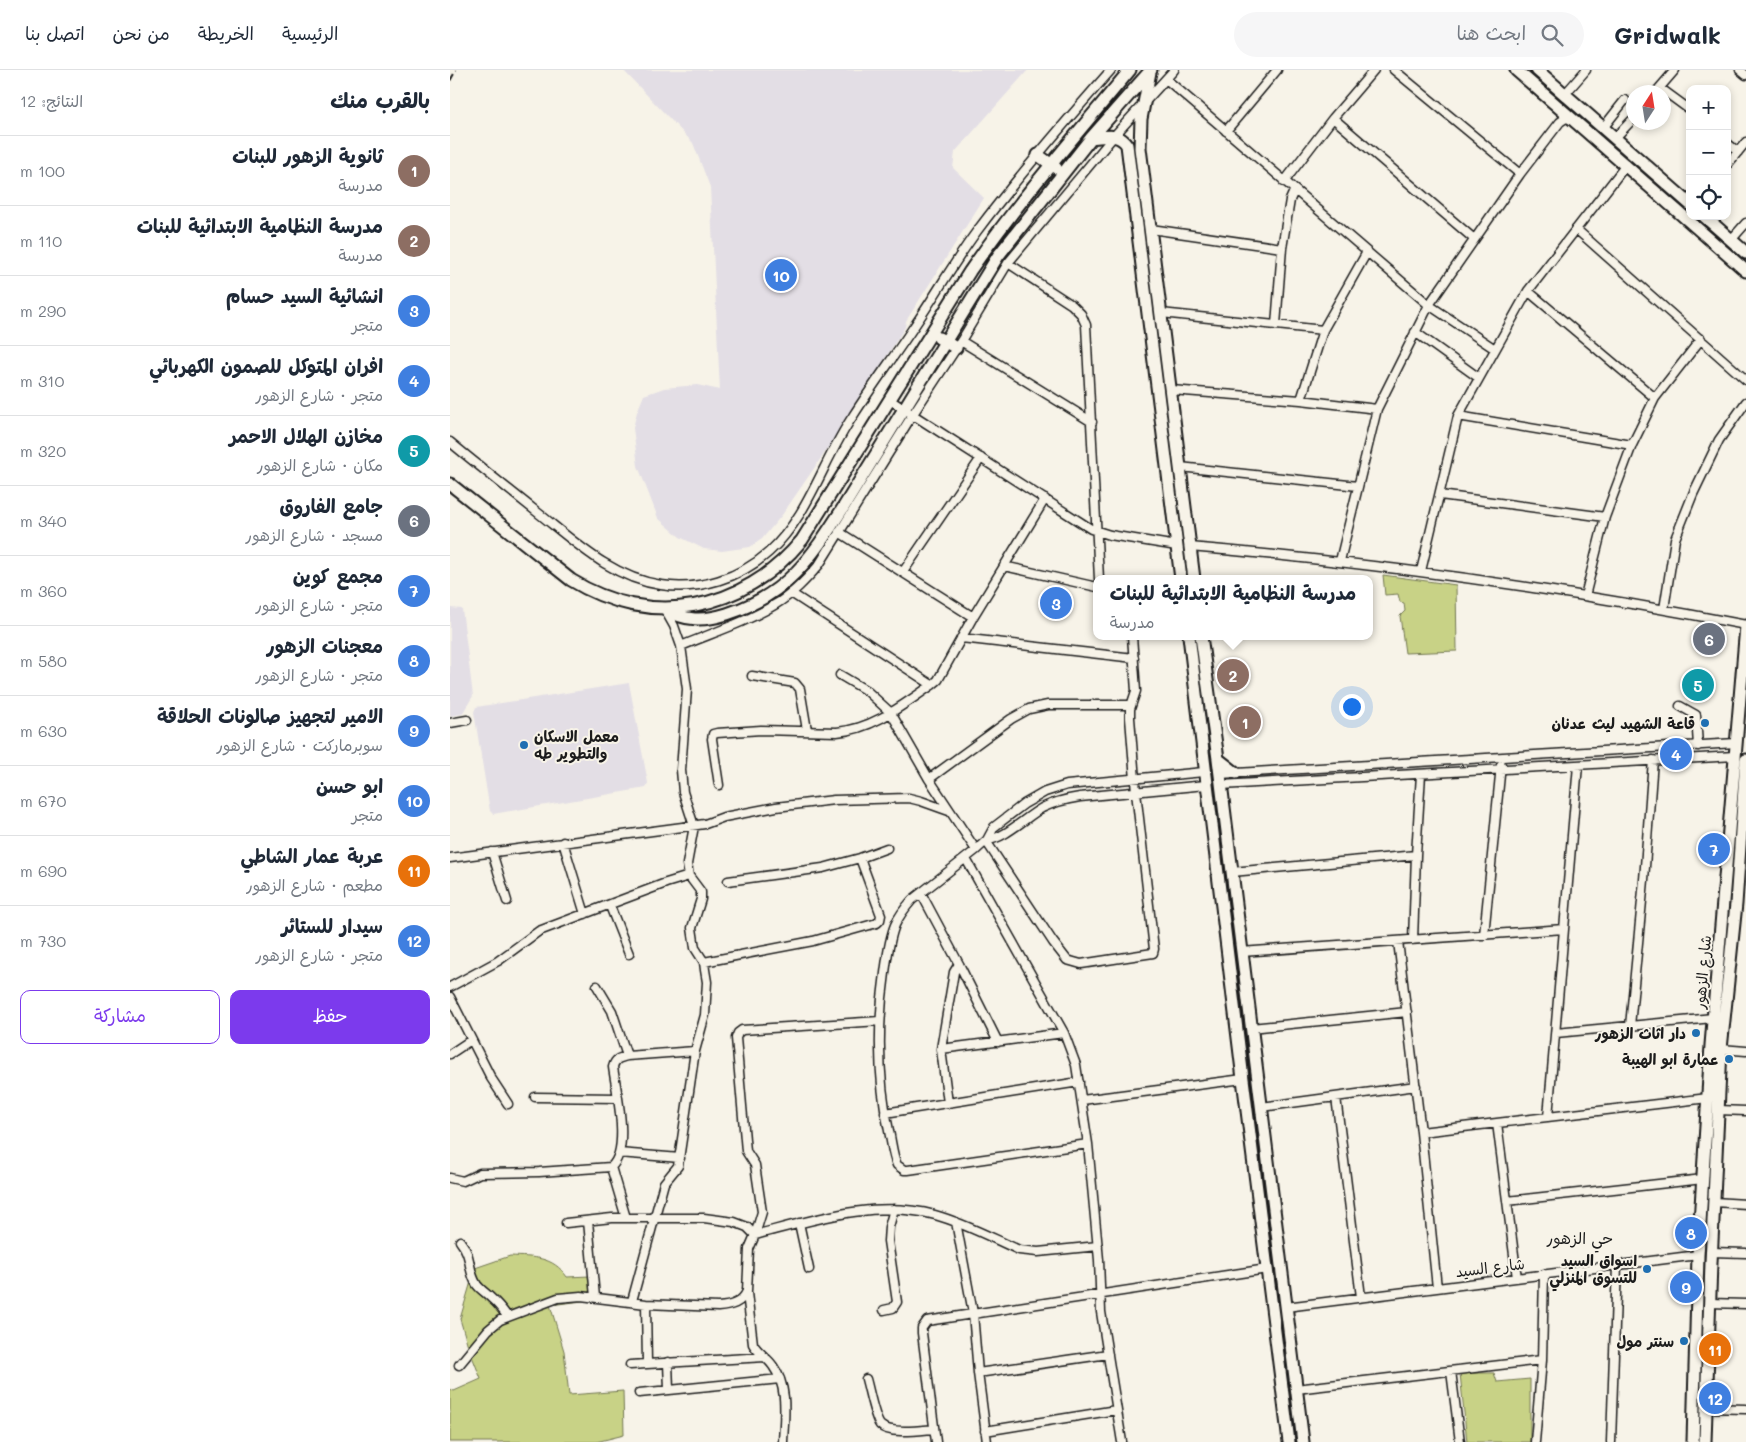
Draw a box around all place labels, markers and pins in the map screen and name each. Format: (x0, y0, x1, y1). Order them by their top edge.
pin: 10 (765, 256, 797, 294)
pin: 3 (1040, 584, 1072, 622)
pin: 6 (1693, 620, 1725, 658)
pin: 2 (1217, 656, 1249, 694)
pin: 5 (1682, 666, 1714, 704)
pin: 1 (1229, 703, 1261, 741)
place label: قاعة الشهيد ليث عدنان (1551, 713, 1695, 733)
marker: قاعة الشهيد ليث عدنان (1699, 717, 1711, 729)
place label: معمل الاسكان والتطوير طه (534, 726, 619, 764)
pin: 4 (1660, 735, 1692, 773)
marker: معمل الاسكان والتطوير طه (518, 739, 530, 751)
pin: 7 (1698, 830, 1730, 868)
place label: دار اثاث الزهور (1594, 1023, 1686, 1044)
marker: دار اثاث الزهور (1690, 1027, 1702, 1039)
place label: عمارة ابو الهيبة (1622, 1049, 1719, 1070)
marker: عمارة ابو الهيبة (1723, 1053, 1735, 1065)
pin: 8 (1675, 1214, 1707, 1252)
place label: اسواق السيد للتسوق المنزلي (1549, 1250, 1637, 1292)
marker: اسواق السيد للتسوق المنزلي (1641, 1263, 1653, 1275)
pin: 9 (1670, 1268, 1702, 1306)
pin: 11 (1699, 1330, 1731, 1368)
place label: سنتر مول (1616, 1331, 1674, 1352)
marker: سنتر مول (1678, 1335, 1690, 1347)
pin: 12 (1699, 1379, 1731, 1417)

